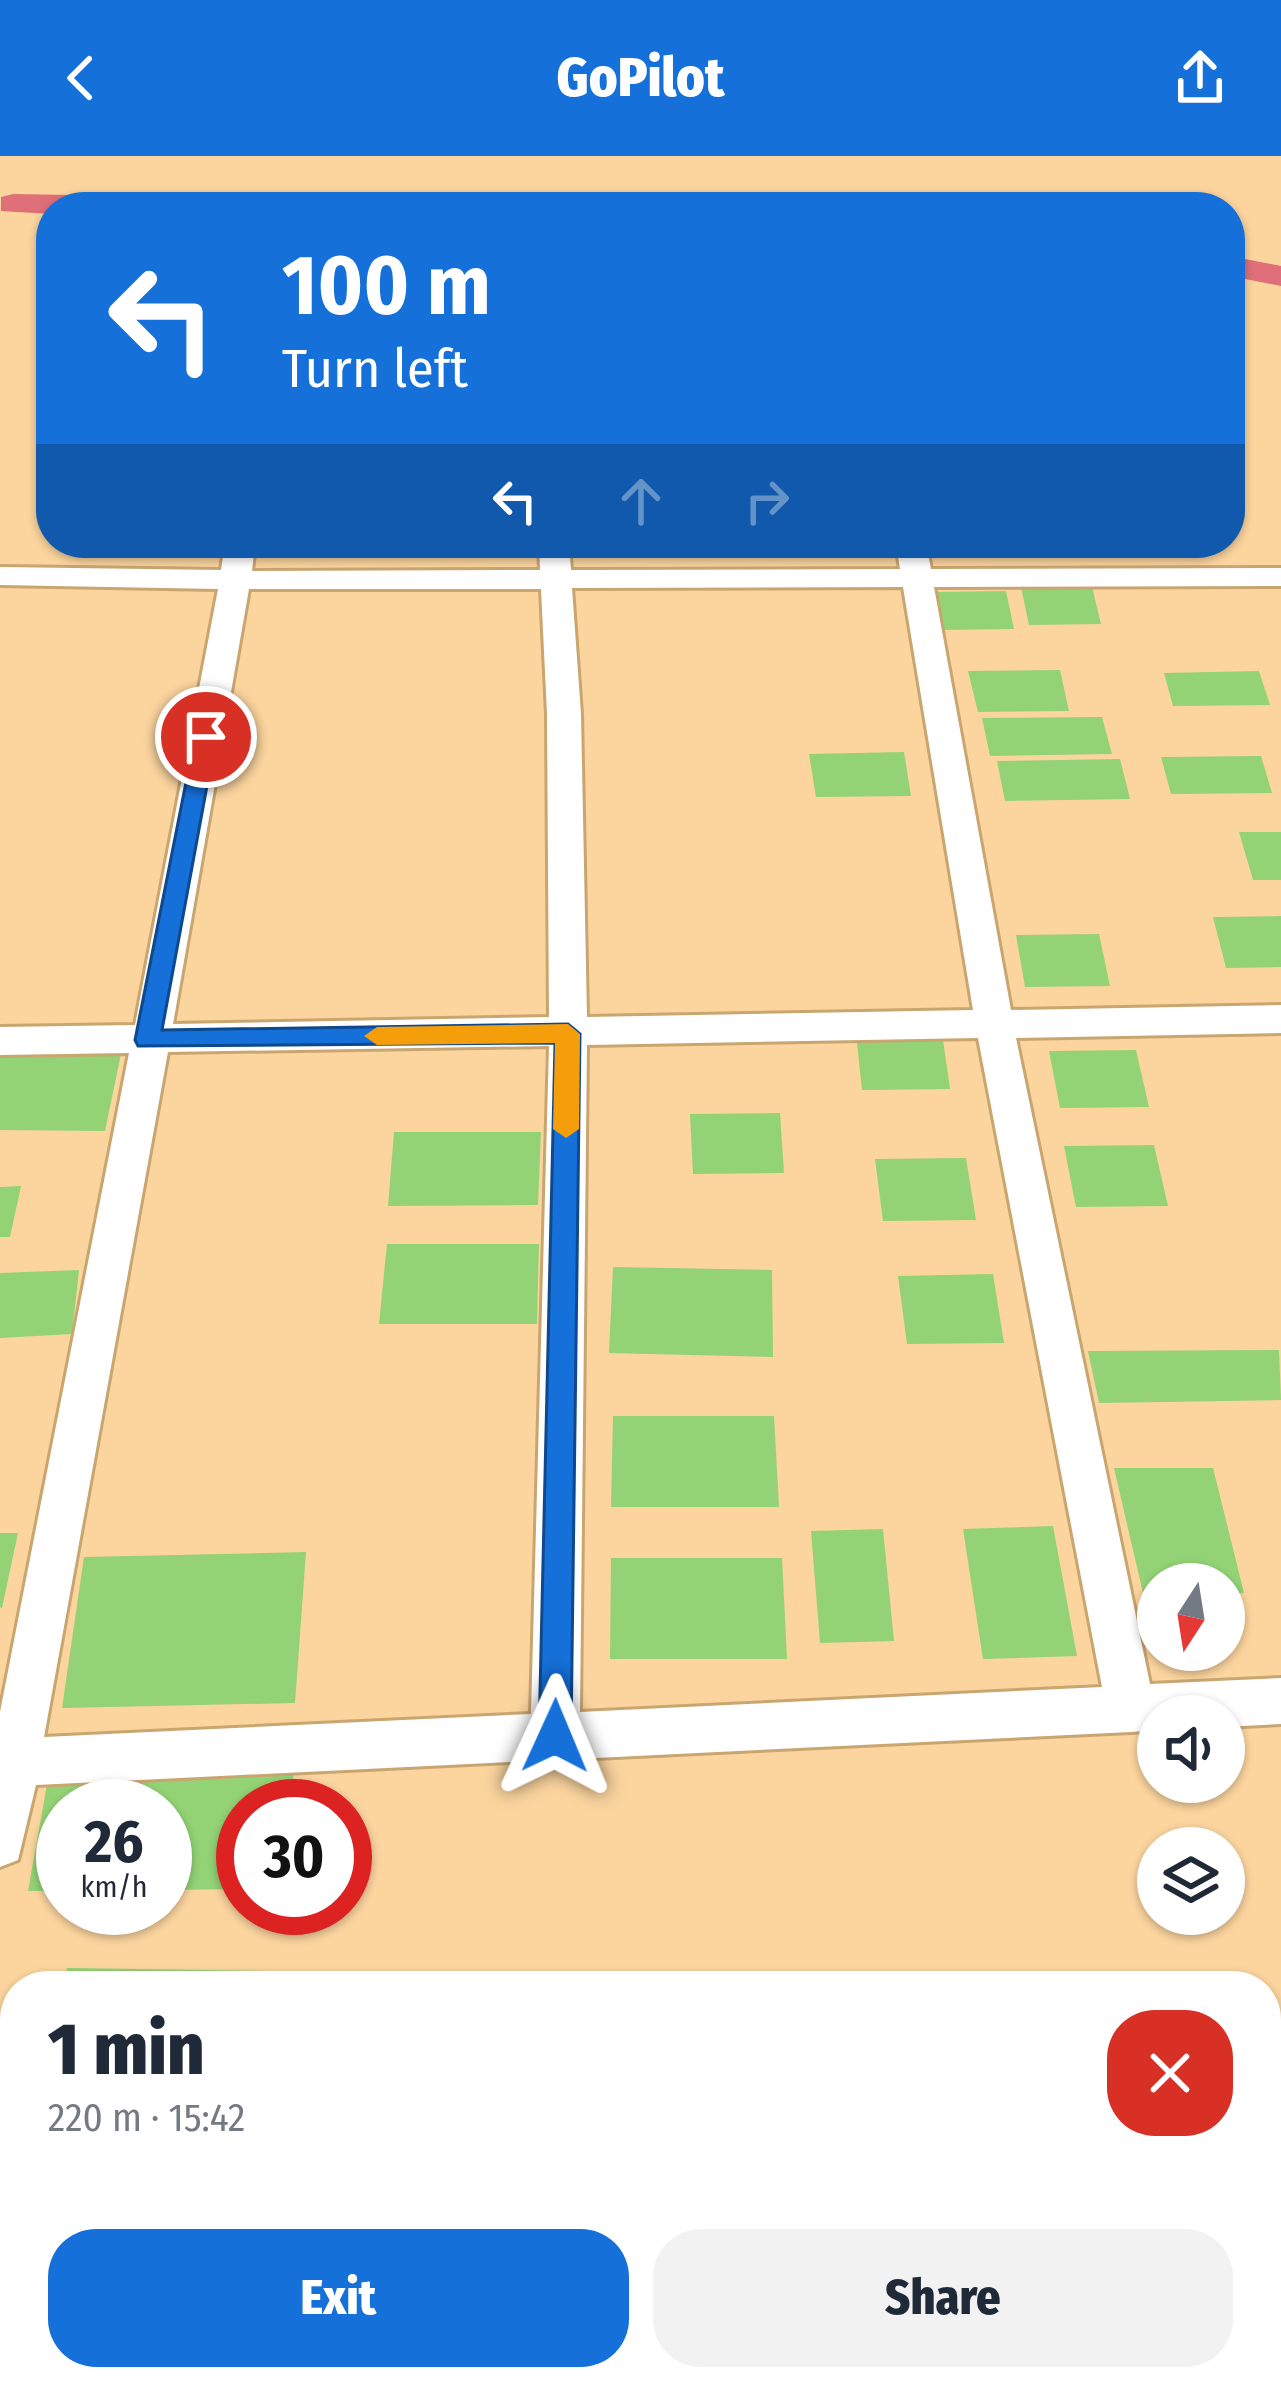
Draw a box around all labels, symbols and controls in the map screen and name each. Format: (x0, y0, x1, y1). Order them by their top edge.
icon: back (48, 45, 114, 111)
icon: share (1167, 45, 1233, 111)
text: GoPilot (557, 46, 724, 110)
text: 100 m (282, 235, 491, 336)
icon: left (84, 240, 240, 396)
text: Turn left (282, 337, 468, 401)
icon: left (482, 468, 548, 534)
icon: ahead (608, 468, 674, 534)
icon: right (734, 468, 800, 534)
pin (155, 686, 257, 788)
icon: arrive (173, 704, 239, 770)
north arrow (1137, 1563, 1245, 1671)
map controls (1137, 1563, 1245, 1935)
position arrow (492, 1673, 618, 1799)
button: sound (1137, 1695, 1245, 1803)
speed limit sign: 30 (216, 1779, 372, 1935)
text: 26 (84, 1806, 144, 1878)
button: layers (1137, 1827, 1245, 1935)
text: km/h (81, 1869, 147, 1905)
text: 1 min (48, 2007, 205, 2093)
button: close (1107, 2010, 1233, 2136)
text: 220 m · 15:42 (48, 2095, 245, 2141)
button: Exit (48, 2229, 629, 2367)
button: Share (653, 2229, 1233, 2367)

